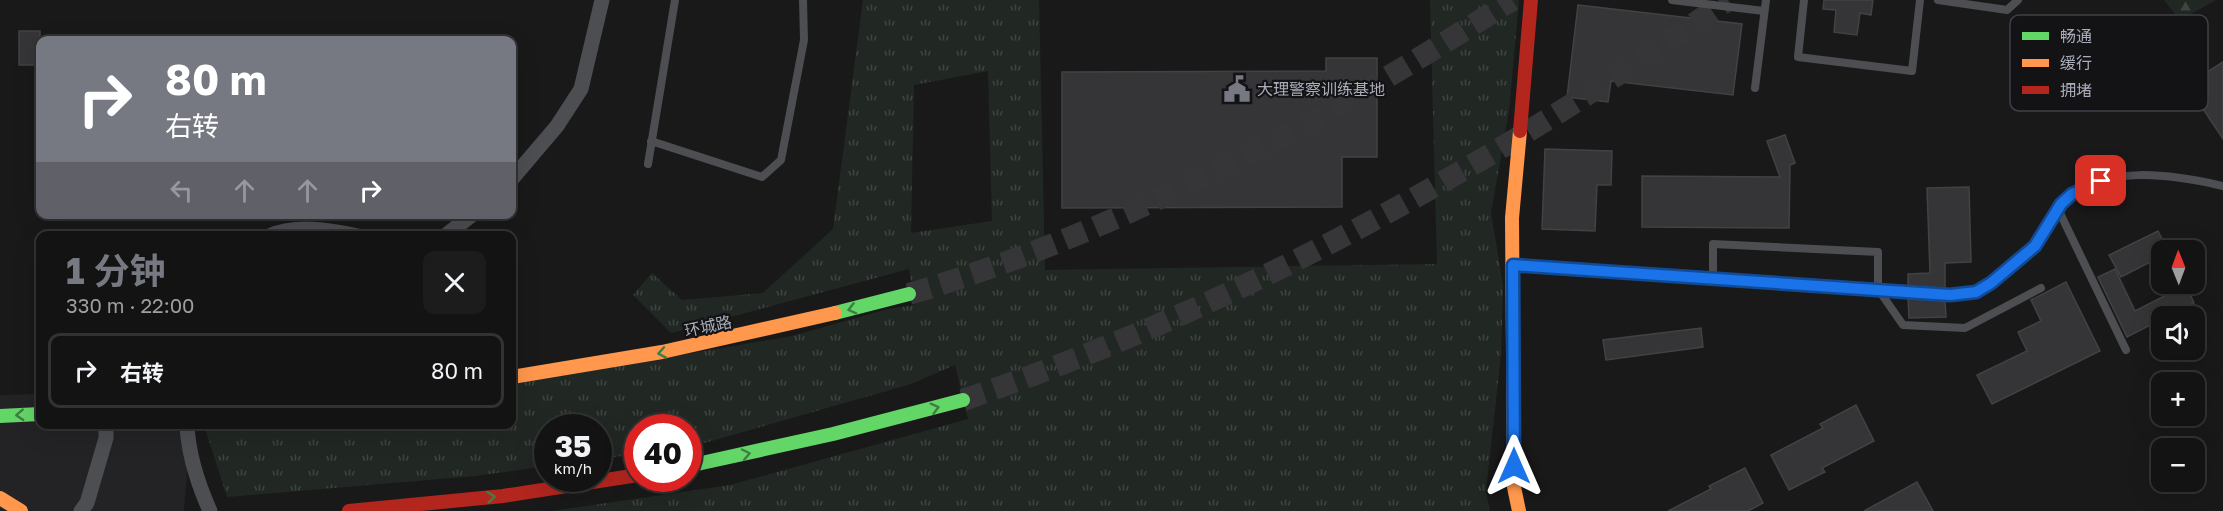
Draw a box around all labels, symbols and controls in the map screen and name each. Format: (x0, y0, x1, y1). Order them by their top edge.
legend (2010, 15, 2208, 111)
text: 畅通 (2060, 26, 2092, 46)
text: 缓行 (2060, 53, 2092, 73)
text: 80 m (165, 54, 266, 104)
icon: right (66, 60, 144, 138)
public building icon: 大理警察训练基地 (1222, 74, 1252, 104)
place label: 大理警察训练基地 (1257, 79, 1385, 99)
text: 拥堵 (2060, 80, 2092, 100)
text: 右转 (165, 110, 219, 142)
pin (2075, 155, 2126, 206)
icon: arrive (2084, 164, 2117, 197)
icon: left (165, 174, 198, 207)
icon: ahead (228, 174, 261, 207)
icon: ahead (291, 174, 324, 207)
icon: right (354, 174, 387, 207)
north arrow (2151, 240, 2205, 294)
map controls (2151, 240, 2205, 492)
text: 1 分钟 (66, 249, 166, 292)
button: close (423, 251, 486, 314)
text: 330 m · 22:00 (66, 293, 195, 317)
one-way arrow (847, 302, 857, 315)
button: sound (2151, 306, 2205, 360)
street label: 环城路 (682, 311, 734, 341)
one-way arrow (657, 346, 667, 358)
icon: right (69, 354, 102, 387)
text: 80 m (431, 357, 483, 384)
text: 右转 (120, 359, 164, 386)
button: + (2151, 372, 2205, 426)
one-way arrow (930, 402, 940, 415)
one-way arrow (16, 408, 25, 421)
speed limit sign: 40 (624, 414, 702, 492)
text: 35 (555, 428, 591, 464)
position arrow (1482, 434, 1546, 498)
button: − (2151, 438, 2205, 492)
one-way arrow (741, 448, 751, 461)
text: km/h (554, 459, 592, 477)
one-way arrow (486, 491, 496, 504)

